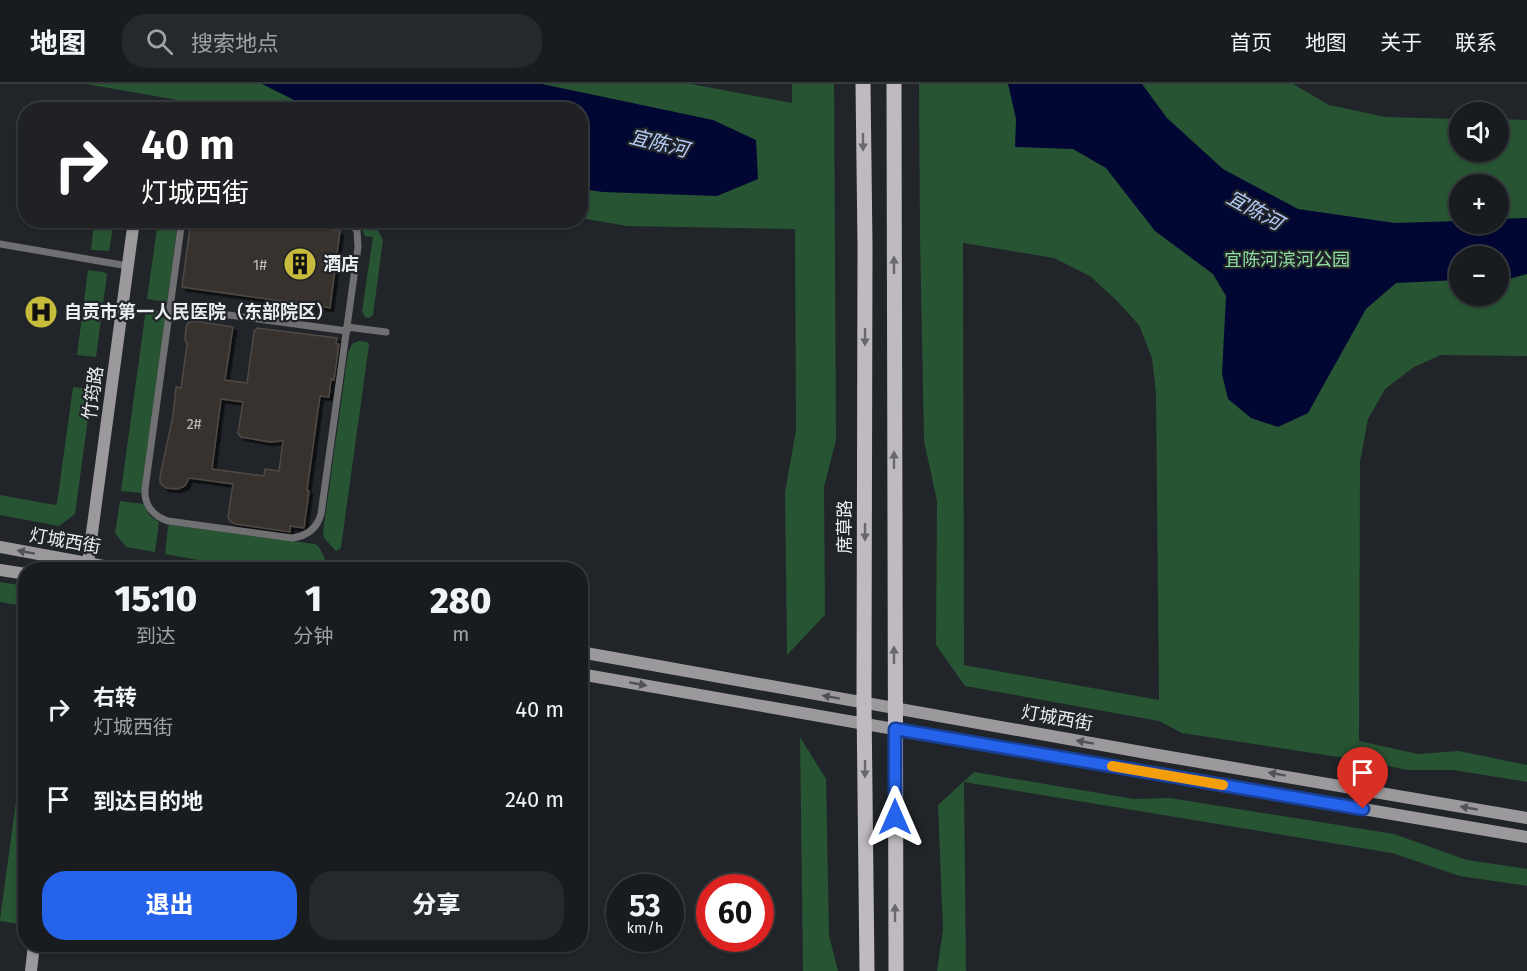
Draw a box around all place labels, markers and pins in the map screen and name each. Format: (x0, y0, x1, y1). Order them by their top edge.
building icon: 酒店 (282, 246, 318, 282)
place label: 酒店 (323, 253, 359, 275)
hospital icon: 自贡市第一人民医院（东部院区） (23, 294, 59, 330)
place label: 自贡市第一人民医院（东部院区） (64, 301, 334, 323)
pin (1337, 747, 1388, 809)

